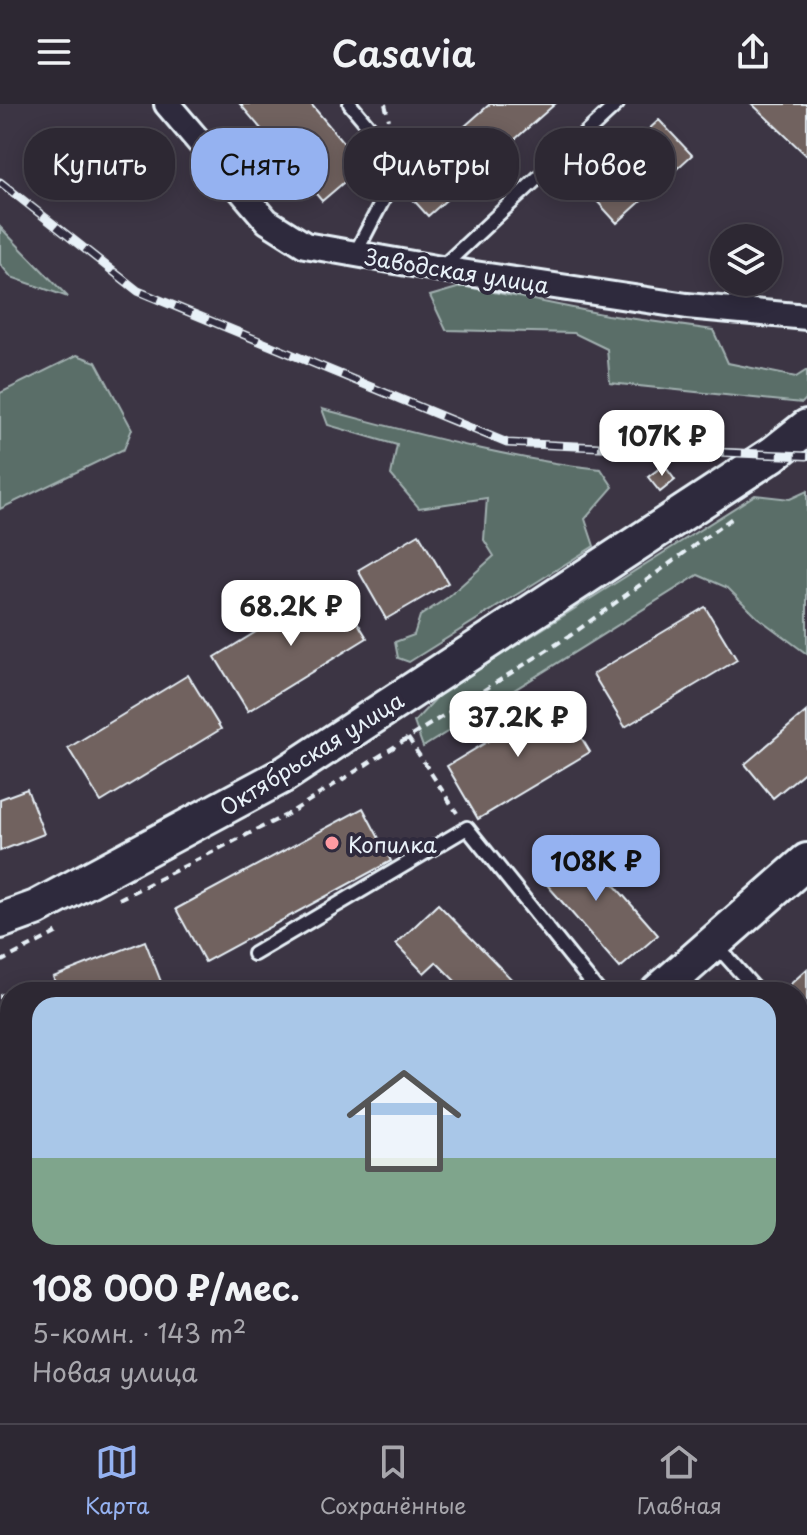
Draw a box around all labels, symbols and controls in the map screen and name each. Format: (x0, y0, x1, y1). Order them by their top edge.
text: Casavia (332, 25, 475, 79)
icon: menu (32, 30, 76, 74)
icon: share (731, 30, 775, 74)
chip: Купить (24, 128, 175, 200)
chip: Снять (191, 128, 328, 200)
chip: Фильтры (344, 128, 519, 200)
chip: Новое (535, 128, 675, 200)
map controls (710, 224, 782, 296)
button: layers (710, 224, 782, 296)
street label: Заводская улица (363, 239, 552, 301)
pin: 107K ₽ (597, 410, 727, 478)
text: 107K ₽ (617, 416, 707, 455)
pin: 68.2K ₽ (217, 580, 365, 648)
text: 68.2K ₽ (239, 586, 343, 625)
street label: Октябрьская улица (213, 683, 410, 823)
pin: 37.2K ₽ (444, 691, 592, 759)
text: 37.2K ₽ (468, 697, 568, 736)
place label: Копилка (348, 827, 437, 860)
marker: Копилка (323, 834, 341, 852)
pin: 108K ₽ (531, 835, 661, 903)
text: 108K ₽ (550, 841, 642, 880)
icon: home (332, 1049, 476, 1193)
text: 108 000 ₽/мес. (32, 1261, 300, 1313)
text: 5-комн. · 143 m² (32, 1313, 246, 1352)
text: Новая улица (32, 1352, 198, 1391)
tab: Карта (85, 1440, 150, 1521)
tab: Сохранённые (320, 1440, 467, 1521)
tab: Главная (637, 1440, 722, 1521)

